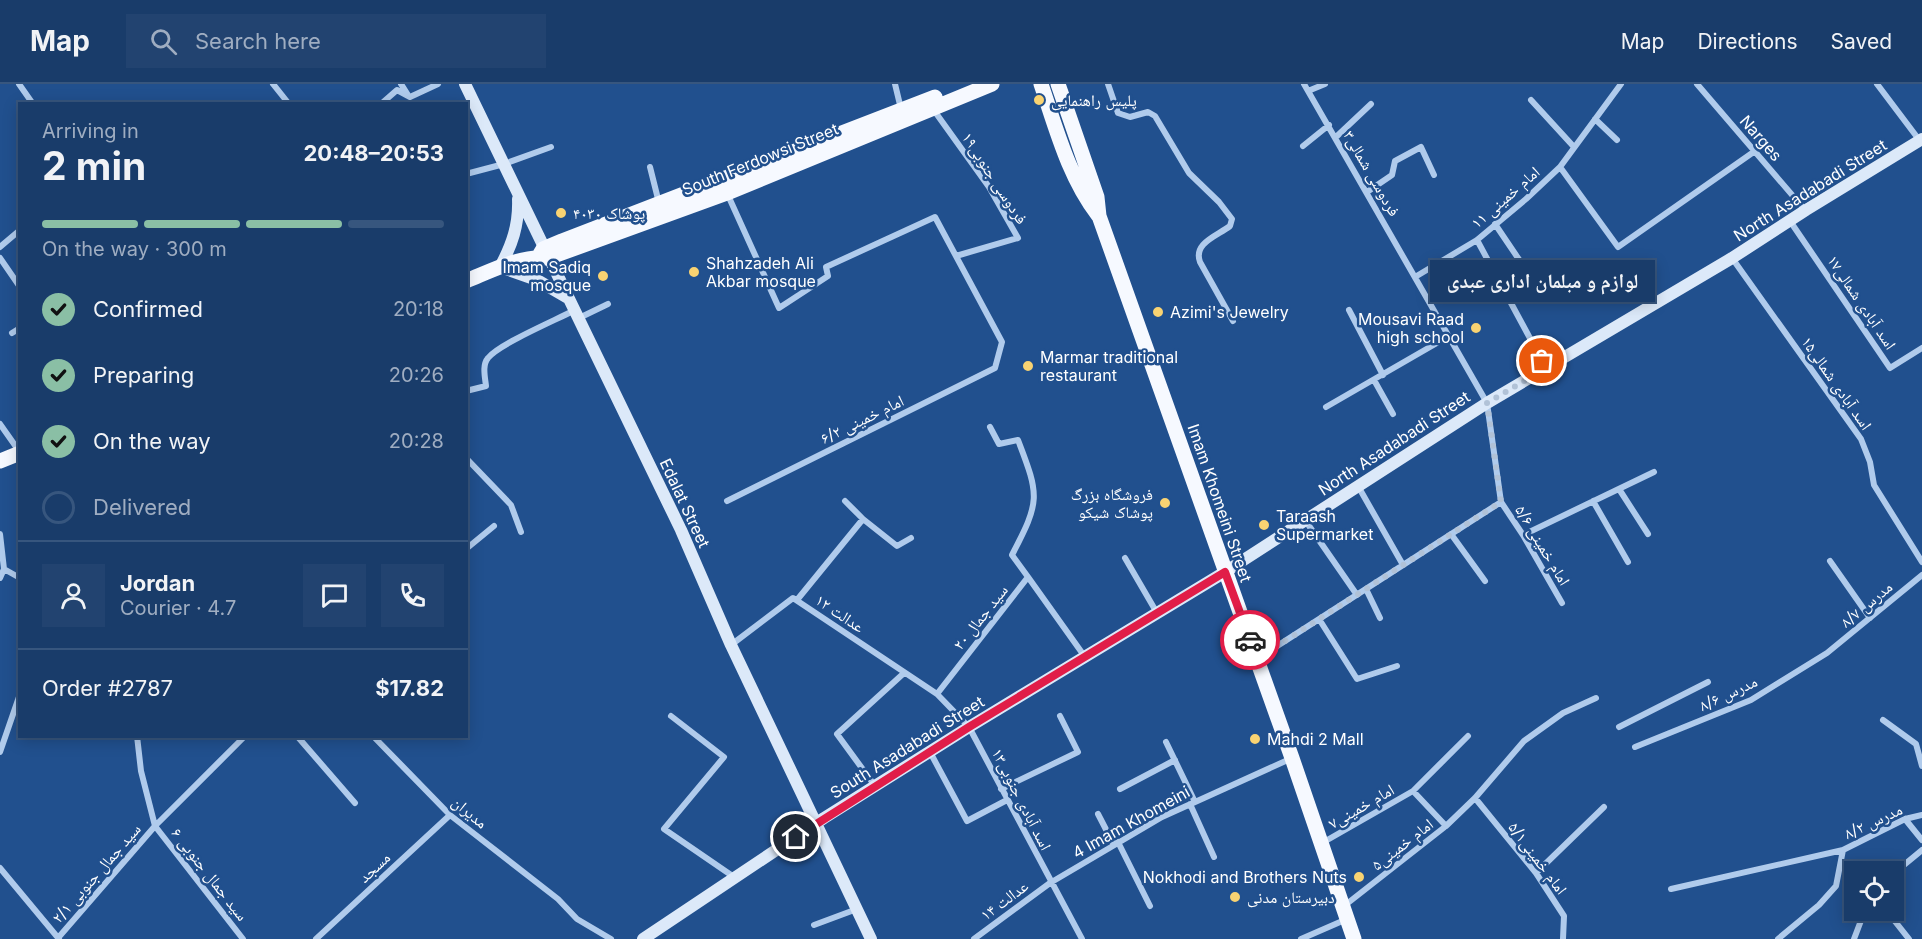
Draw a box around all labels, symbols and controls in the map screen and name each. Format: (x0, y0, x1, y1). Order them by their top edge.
search box (126, 14, 546, 68)
text: Map (30, 24, 90, 58)
icon: search (147, 25, 180, 58)
text: Search here (195, 28, 321, 54)
text: Map (1621, 29, 1664, 54)
text: Directions (1697, 29, 1798, 54)
text: Saved (1831, 29, 1892, 54)
place label: پلیس راهنمایی (1051, 90, 1137, 111)
marker: پلیس راهنمایی (1032, 93, 1046, 107)
street label: Narges (1736, 111, 1786, 165)
text: Arriving in (42, 119, 139, 143)
street label: South Ferdowsi Street (679, 119, 841, 199)
street label: فردوسی شمالی۳ (1338, 126, 1405, 220)
street label: فردوسی جنوبی۱۹ (957, 128, 1032, 228)
street label: North Asadabadi Street (1730, 135, 1890, 245)
text: 20:48–20:53 (303, 140, 444, 166)
text: 2 min (42, 142, 146, 189)
street label: امام خمینی ۱۱ (1467, 162, 1544, 233)
place label: پوشاک ۴۰۳۰ (573, 203, 646, 223)
marker: پوشاک ۴۰۳۰ (554, 206, 568, 220)
text: On the way · 300 m (42, 237, 227, 261)
street label: اسد آبادی شمالی۱۷ (1822, 251, 1901, 354)
place label: Shahzadeh Ali Akbar mosque (706, 253, 816, 291)
place label: Imam Sadiq mosque (502, 257, 591, 295)
callout: لوازم و مبلمان اداری عبدی (1430, 259, 1654, 301)
marker: Shahzadeh Ali Akbar mosque (687, 265, 701, 279)
marker: Imam Sadiq mosque (596, 269, 610, 283)
text: لوازم و مبلمان اداری عبدی (1447, 269, 1638, 293)
icon: check (42, 293, 75, 326)
text: Confirmed (93, 296, 203, 322)
text: 20:18 (393, 297, 444, 321)
place label: Azimi's Jewelry (1170, 302, 1289, 322)
marker: Azimi's Jewelry (1151, 305, 1165, 319)
place label: Mousavi Raad high school (1358, 309, 1464, 347)
marker: Mousavi Raad high school (1469, 321, 1483, 335)
street label: اسد آبادی شمالی۱۵ (1797, 332, 1877, 434)
pin (1516, 335, 1567, 386)
icon: bag (1525, 344, 1558, 377)
place label: Marmar traditional restaurant (1040, 347, 1178, 385)
icon: check (42, 359, 75, 392)
marker: Marmar traditional restaurant (1021, 359, 1035, 373)
text: Preparing (93, 362, 194, 388)
text: 20:26 (389, 363, 444, 387)
street label: North Asadabadi Street (1314, 387, 1474, 499)
street label: امام خمینی ۶/۲ (817, 390, 907, 449)
street label: Imam Khomeini Street (1184, 421, 1256, 585)
icon: check (42, 425, 75, 458)
text: On the way (93, 428, 211, 454)
text: 20:28 (389, 429, 444, 453)
street label: Edalat Street (656, 455, 714, 551)
place label: فروشگاه بزرگ پوشاک شیکو (1071, 484, 1153, 522)
text: Delivered (93, 494, 191, 520)
marker: فروشگاه بزرگ پوشاک شیکو (1158, 496, 1172, 510)
street label: امام خمینی ۵/۶ (1510, 501, 1575, 589)
place label: Taraash Supermarket (1276, 506, 1373, 544)
marker: Taraash Supermarket (1257, 518, 1271, 532)
button: person (42, 564, 105, 627)
button: chat (303, 564, 366, 627)
button: phone (381, 564, 444, 627)
text: Jordan (120, 570, 195, 596)
street label: مدرس ۸/۷ (1836, 576, 1897, 632)
street label: سید جمال ۲۰ (948, 580, 1013, 654)
street label: عدالت ۱۲ (812, 589, 868, 637)
text: Courier · 4.7 (120, 596, 236, 620)
courier (1220, 610, 1280, 670)
icon: car (1234, 624, 1267, 657)
street label: مدرس ۸/۶ (1696, 671, 1761, 716)
text: Order #2787 (42, 675, 173, 701)
text: $17.82 (375, 675, 444, 701)
street label: South Asadabadi Street (826, 691, 988, 803)
place label: Mahdi 2 Mall (1267, 729, 1364, 749)
marker: Mahdi 2 Mall (1248, 732, 1262, 746)
street label: اسد آبادی جنوبی۱۳ (987, 745, 1056, 854)
street label: امام خمینی۷ (1324, 779, 1398, 834)
street label: 4 Imam Khomeini (1069, 781, 1193, 863)
street label: مدیران (448, 791, 492, 833)
street label: مدرس ۸/۲ (1841, 799, 1906, 844)
pin (770, 811, 821, 862)
street label: امام خمینی۵ (1367, 814, 1437, 875)
street label: امام خمینی۵/۱ (1503, 818, 1572, 899)
street label: سید جمال جنوبی ۲/۱ (47, 819, 146, 928)
icon: home (779, 820, 812, 853)
street label: سید جمال جنوبی ۶ (167, 823, 253, 925)
street label: مسجد (354, 847, 394, 887)
map controls (1844, 861, 1904, 921)
button: locate (1844, 861, 1904, 921)
place label: Nokhodi and Brothers Nuts (1143, 867, 1347, 887)
marker: Nokhodi and Brothers Nuts (1352, 870, 1366, 884)
street label: عدالت ۱۴ (976, 876, 1032, 924)
place label: دبیرستان مدنی (1247, 887, 1335, 908)
marker: دبیرستان مدنی (1228, 890, 1242, 904)

